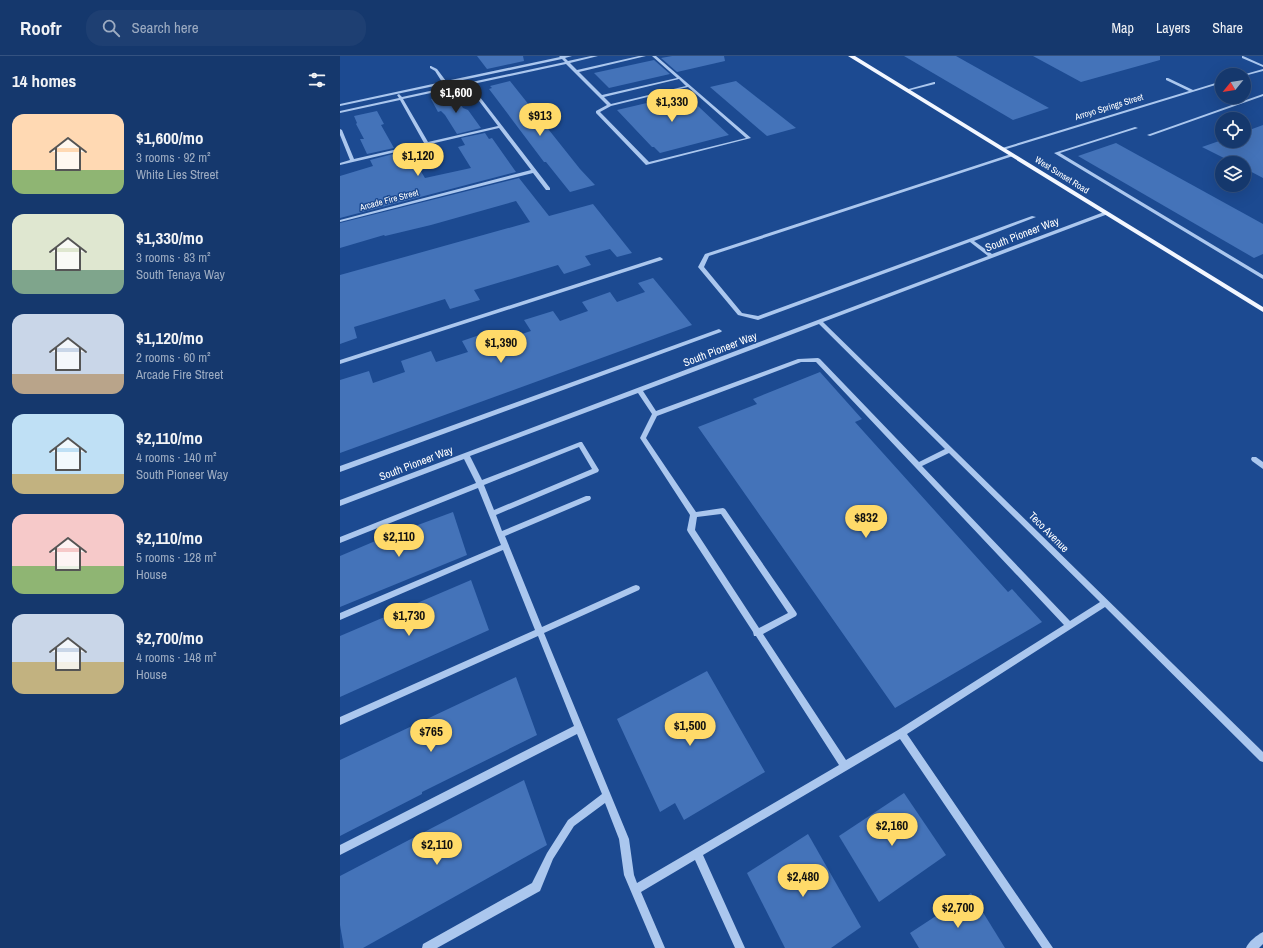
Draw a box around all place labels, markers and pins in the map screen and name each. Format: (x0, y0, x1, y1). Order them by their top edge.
pin: $1,600 (423, 80, 489, 114)
pin: $1,330 (639, 89, 705, 123)
pin: $913 (516, 103, 564, 137)
pin: $1,120 (385, 143, 451, 177)
pin: $1,390 (468, 330, 534, 364)
pin: $832 (842, 505, 890, 539)
pin: $2,110 (366, 524, 432, 558)
pin: $1,730 (376, 603, 442, 637)
pin: $1,500 (657, 713, 723, 747)
pin: $765 (407, 719, 455, 753)
pin: $2,160 (859, 813, 925, 847)
pin: $2,110 (404, 832, 470, 866)
pin: $2,480 (770, 864, 836, 898)
pin: $2,700 (925, 895, 991, 929)

